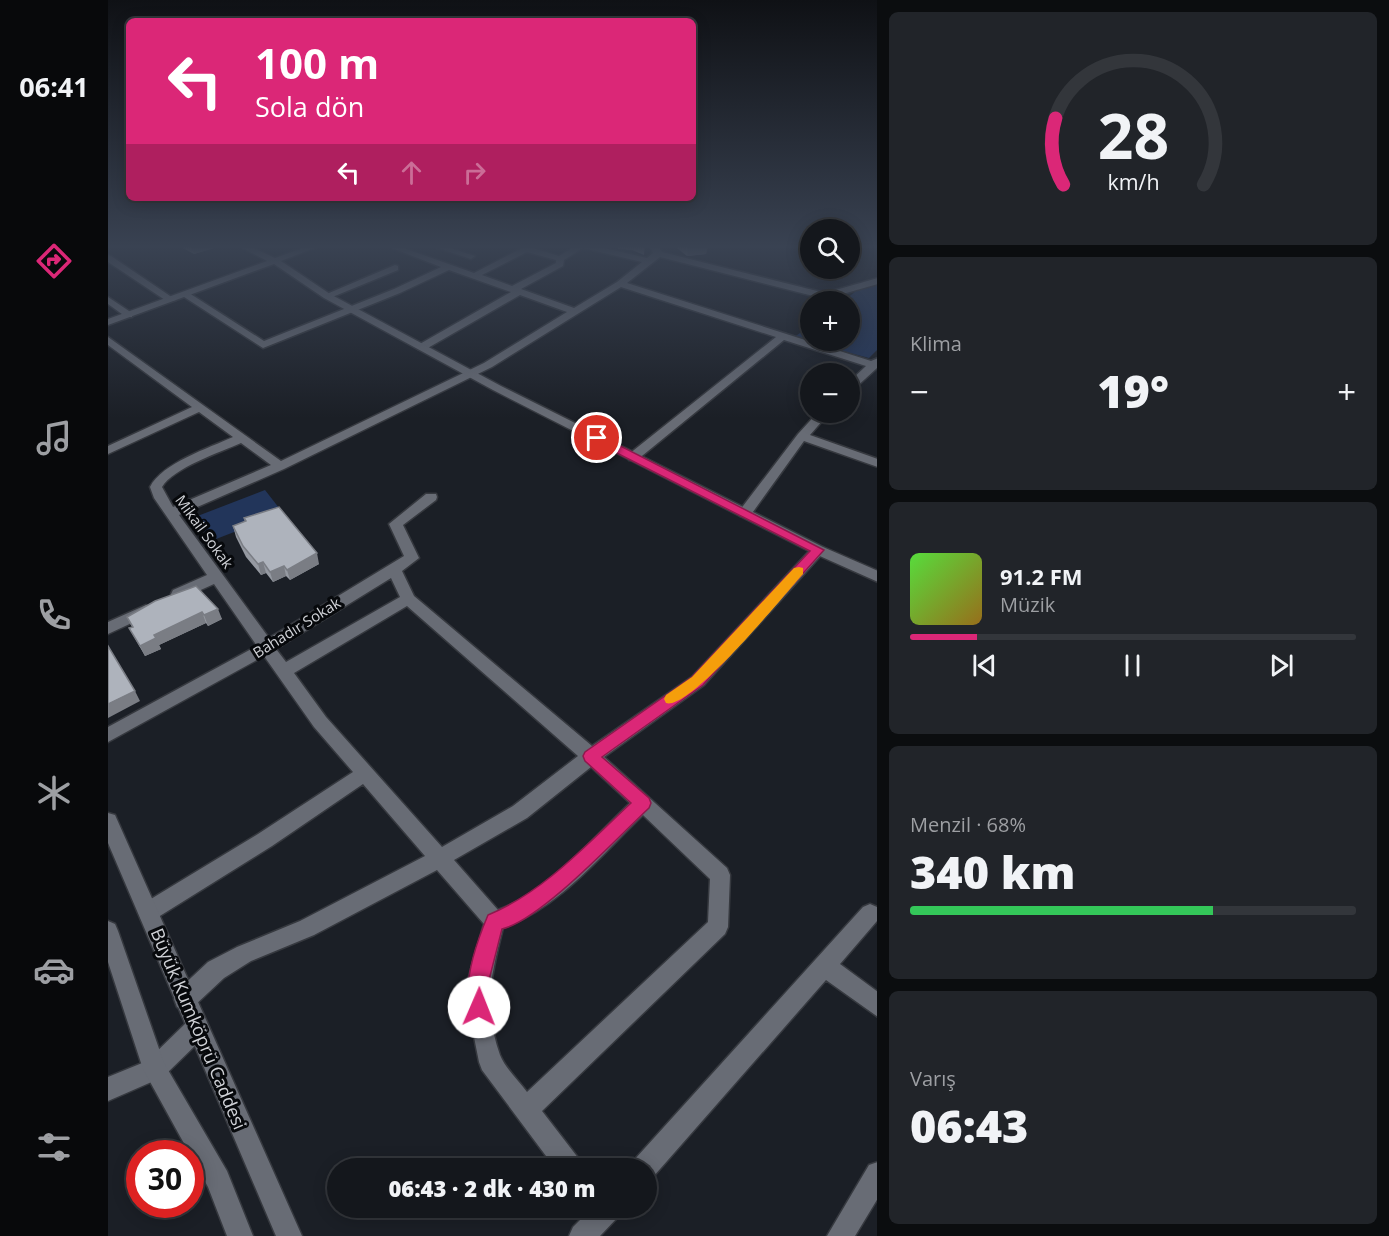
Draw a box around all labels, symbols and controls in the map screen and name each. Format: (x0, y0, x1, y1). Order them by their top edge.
text: 100 m (255, 34, 379, 91)
icon: left (156, 42, 234, 120)
text: 06:41 (19, 68, 89, 105)
text: Sola dön (255, 88, 364, 125)
text: 28 (1097, 93, 1169, 178)
icon: left (332, 156, 365, 189)
icon: ahead (395, 156, 428, 189)
icon: right (458, 156, 491, 189)
text: km/h (1107, 168, 1159, 197)
map controls (800, 219, 860, 423)
button: search (800, 219, 860, 279)
icon: directions (33, 240, 75, 282)
button: + (800, 291, 860, 351)
text: Klima (910, 330, 962, 357)
text: 19° (1097, 360, 1169, 421)
button: − (800, 363, 860, 423)
text: − (910, 369, 929, 414)
text: + (1337, 369, 1356, 414)
pin (571, 412, 622, 463)
icon: music (33, 417, 75, 459)
icon: arrive (580, 421, 613, 454)
street label: Mikail Sokak (171, 491, 238, 572)
text: 91.2 FM (1000, 561, 1083, 591)
text: Müzik (1000, 591, 1055, 618)
street label: Bahadır Sokak (249, 592, 344, 662)
icon: phone (33, 594, 75, 636)
icon: previous (968, 649, 1001, 682)
icon: pause (1116, 649, 1149, 682)
icon: next (1265, 649, 1298, 682)
icon: climate (33, 772, 75, 814)
text: Menzil · 68% (910, 811, 1026, 838)
text: 340 km (910, 841, 1075, 902)
street label: Büyük Kumköprü Caddesi (146, 924, 252, 1133)
icon: car (33, 949, 75, 991)
position arrow (447, 975, 511, 1039)
text: Varış (910, 1065, 956, 1092)
text: 06:43 (910, 1095, 1028, 1156)
icon: filters (33, 1126, 75, 1168)
speed limit sign: 30 (126, 1140, 204, 1218)
text: 06:43 · 2 dk · 430 m (388, 1173, 596, 1203)

